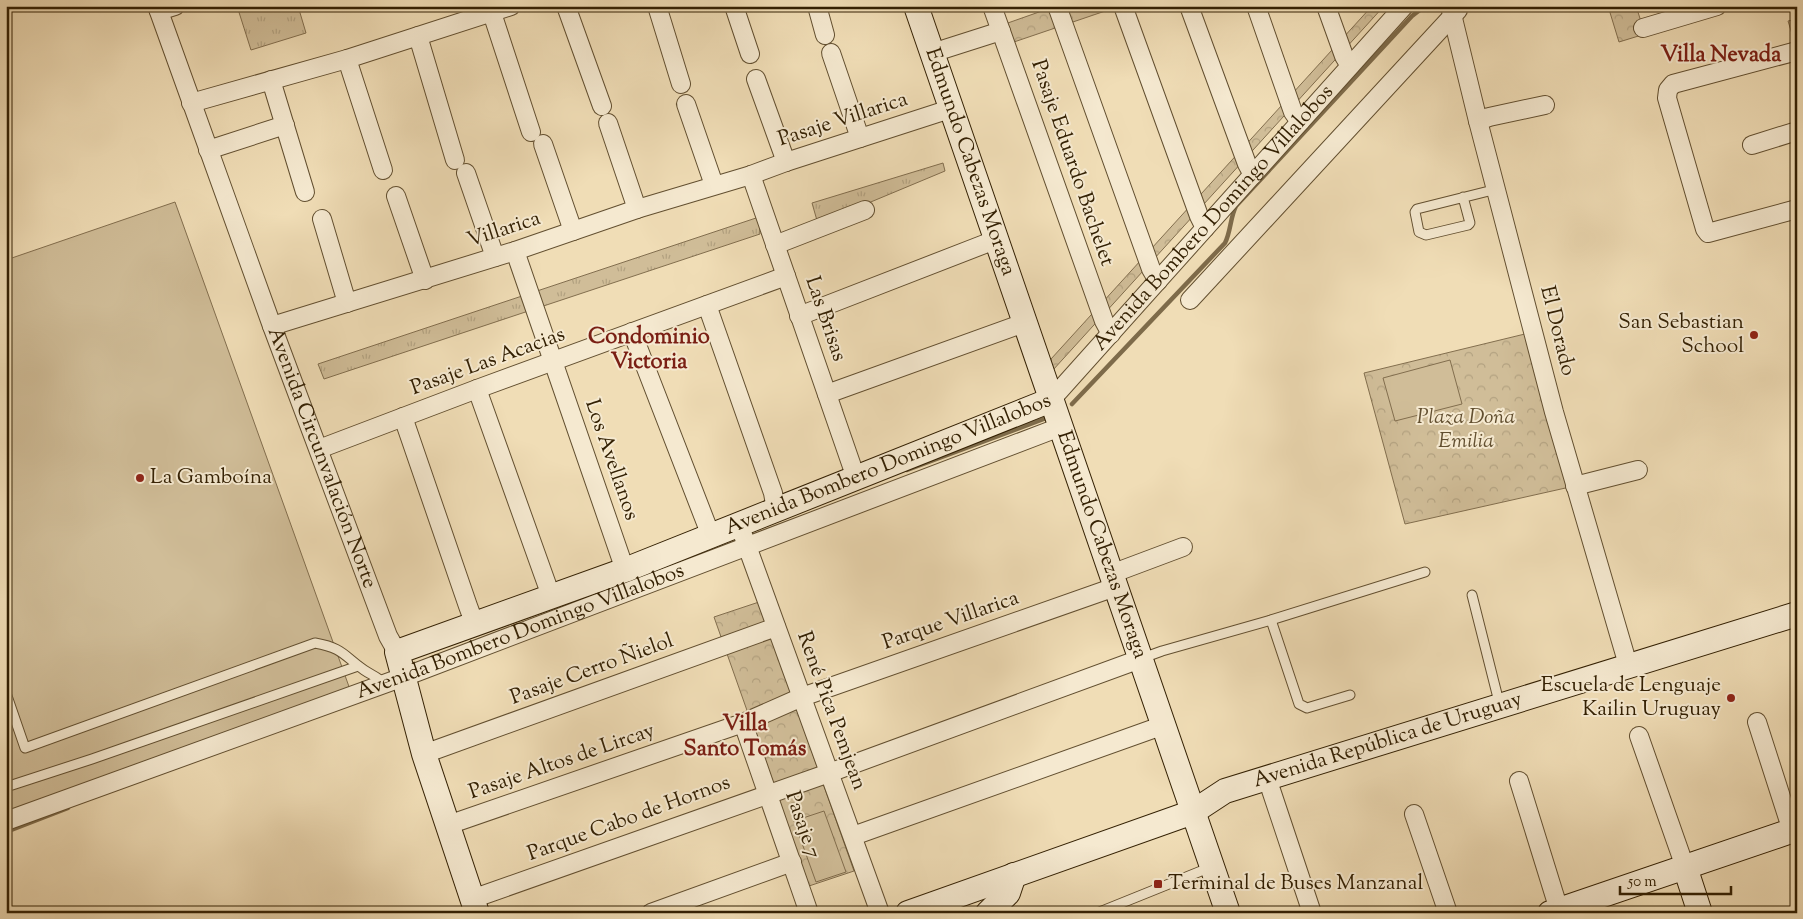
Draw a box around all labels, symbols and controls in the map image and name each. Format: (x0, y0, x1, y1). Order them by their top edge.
district label: Villa Nevada (1661, 40, 1782, 72)
street label: Edmundo Cabezas Moraga (917, 44, 1023, 280)
street label: Pasaje Eduardo Bachelet (1023, 56, 1121, 270)
street label: Avenida Bombero Domingo Villalobos (1086, 78, 1341, 358)
street label: Pasaje Villarica (774, 85, 912, 155)
street label: Villarica (463, 204, 545, 256)
street label: Las Brisas (796, 272, 854, 366)
street label: El Dorado (1531, 283, 1583, 379)
place label: San Sebastian School (1618, 308, 1744, 362)
street label: Pasaje Las Acacias (407, 320, 569, 404)
district label: Condominio Victoria (588, 322, 710, 379)
street label: Avenida Circunvalación Norte (259, 323, 384, 593)
marker: San Sebastian School (1748, 329, 1760, 341)
street label: Avenida Bombero Domingo Villalobos (721, 386, 1056, 543)
street label: Los Avellanos (576, 395, 646, 525)
park label: Plaza Doña Emilia (1417, 403, 1515, 457)
street label: Edmundo Cabezas Moraga (1048, 427, 1155, 663)
place label: La Gamboína (150, 463, 272, 493)
marker: La Gamboína (134, 472, 146, 484)
street label: Avenida Bombero Domingo Villalobos (352, 556, 689, 708)
street label: Parque Villarica (879, 584, 1023, 658)
street label: Pasaje Cerro Ñielol (506, 626, 678, 714)
street label: René Pica Pemjean (788, 627, 874, 795)
place label: Escuela de Lenguaje Kailin Uruguay (1541, 671, 1722, 725)
street label: Avenida República de Uruguay (1250, 685, 1526, 796)
marker: Escuela de Lenguaje Kailin Uruguay (1725, 692, 1737, 704)
district label: Villa Santo Tomás (684, 709, 807, 766)
street label: Pasaje Altos de Lircay (465, 716, 659, 808)
street label: Parque Cabo de Hornos (523, 768, 735, 870)
street label: Pasaje 7 (776, 787, 828, 863)
scale bar (1620, 864, 1732, 896)
place label: Terminal de Buses Manzanal (1168, 869, 1423, 899)
text: 50 m (1627, 872, 1657, 893)
marker: Terminal de Buses Manzanal (1152, 878, 1164, 890)

